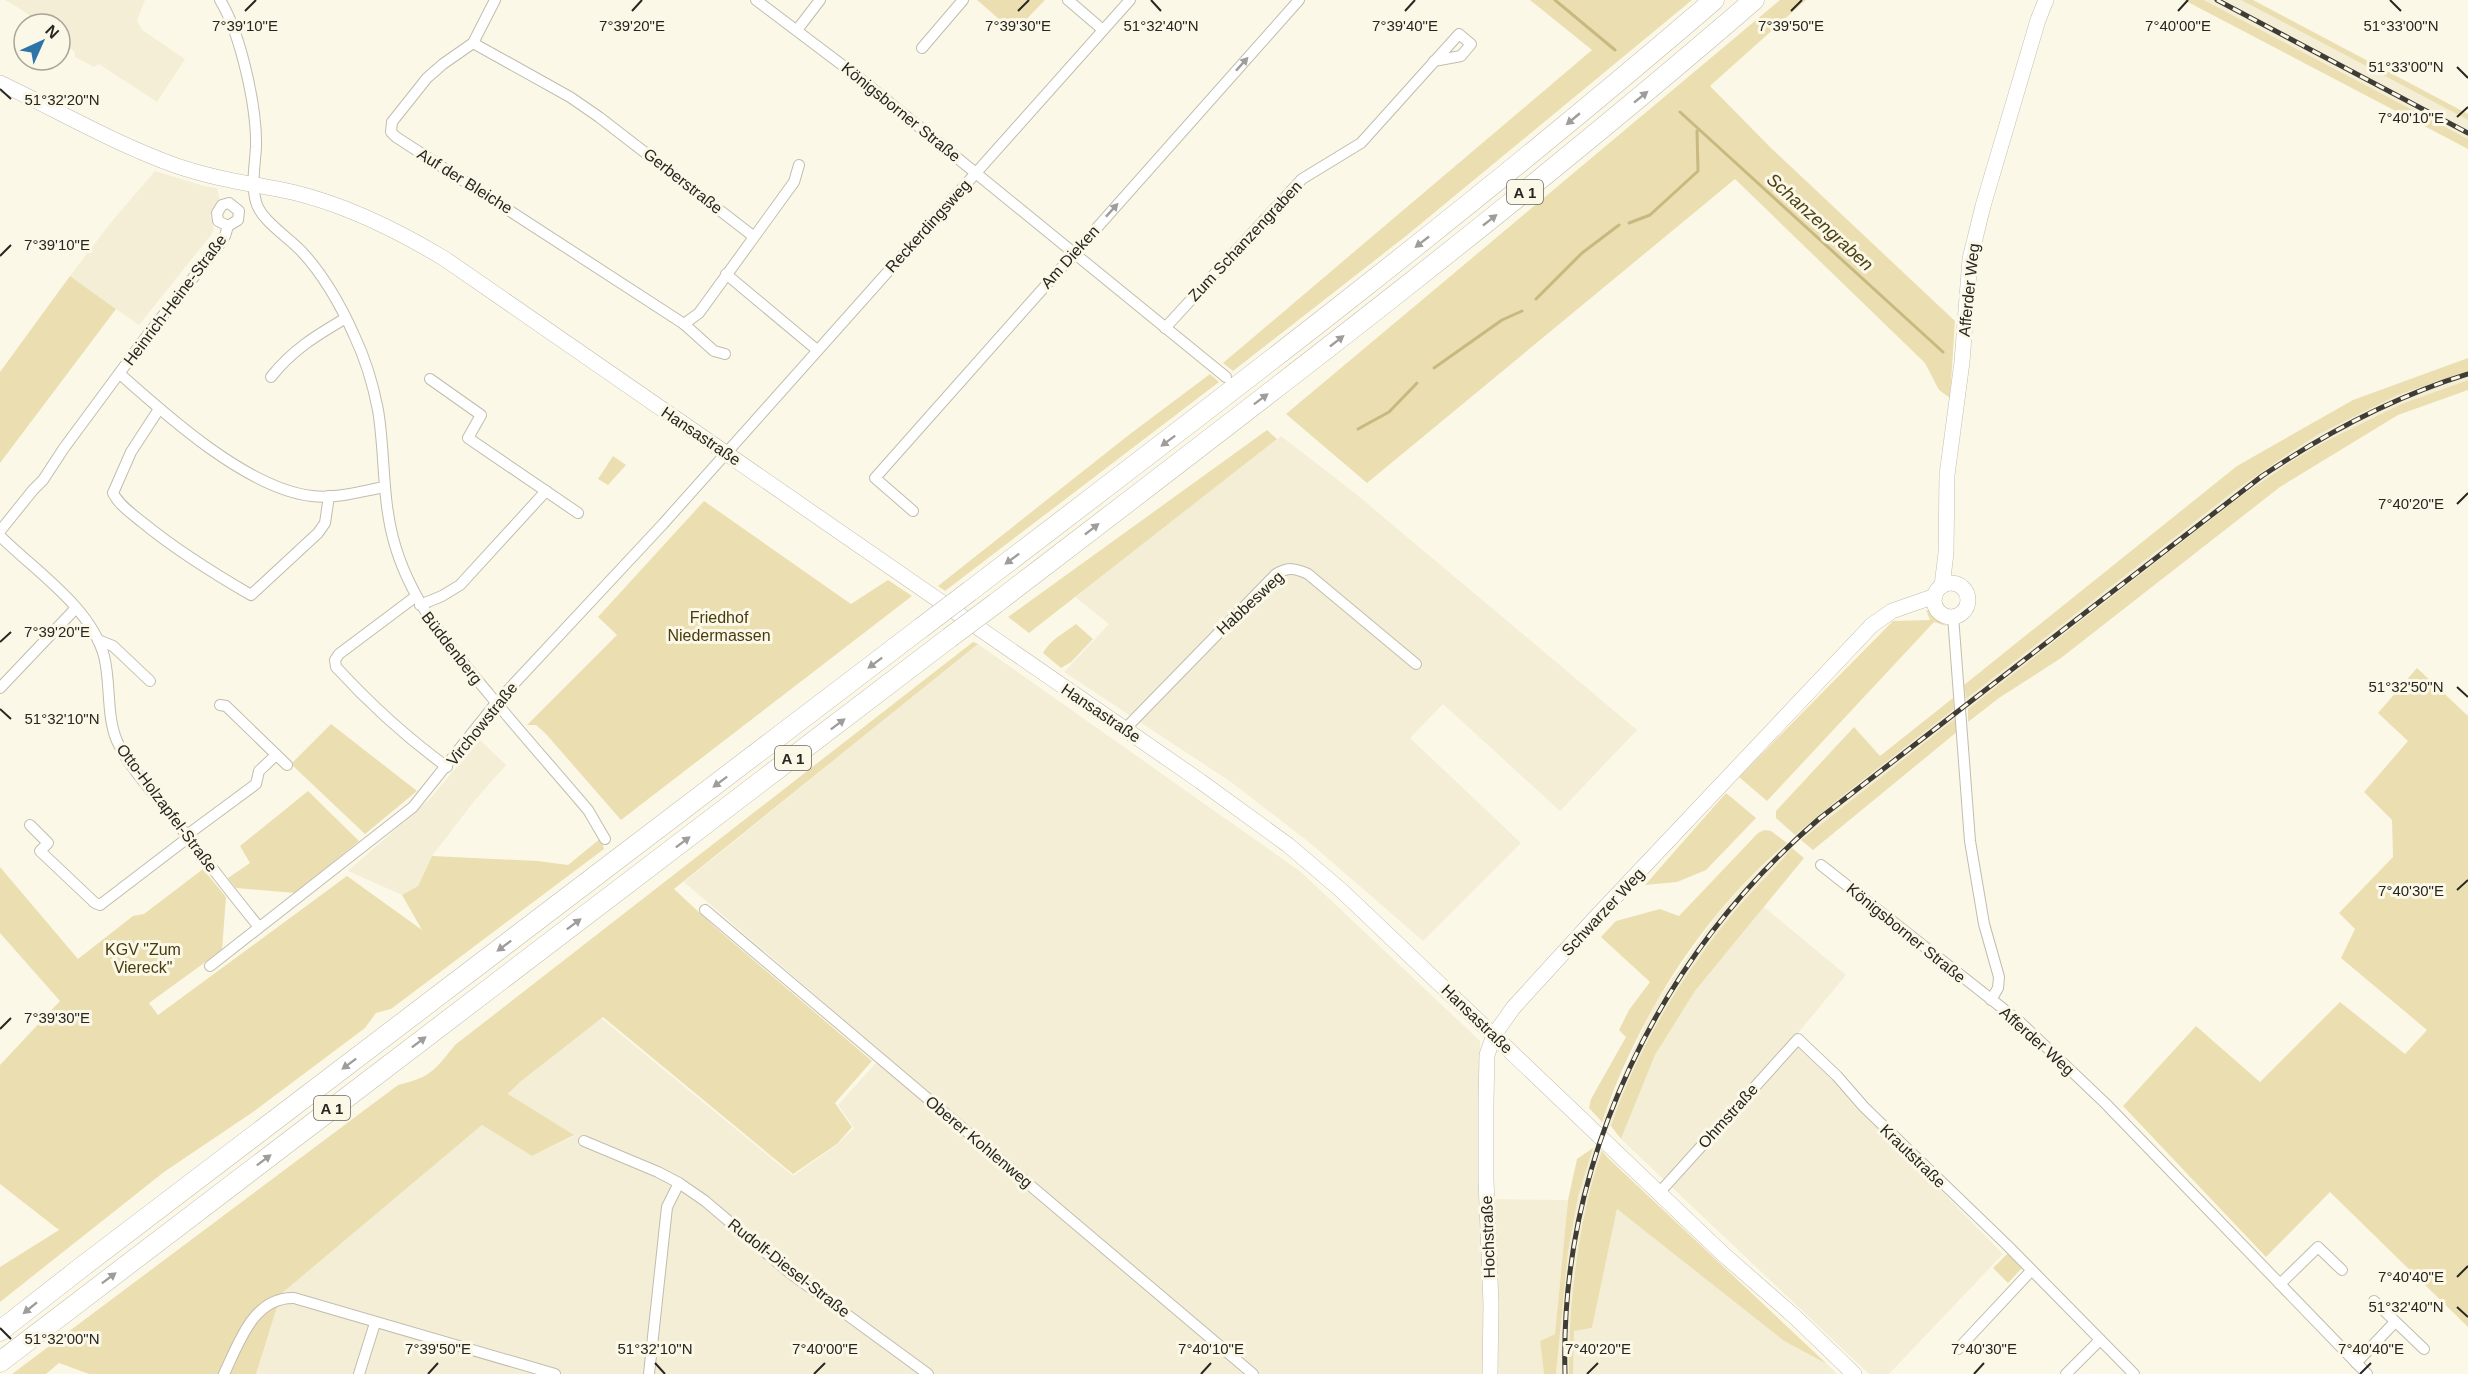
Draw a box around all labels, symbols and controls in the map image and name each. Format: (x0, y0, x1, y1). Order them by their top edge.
north arrow (12, 12, 72, 72)
text: 7°39'10"E (212, 17, 278, 34)
text: 7°39'20"E (599, 17, 665, 34)
text: 7°39'30"E (985, 17, 1051, 34)
text: 51°32'40"N (1123, 17, 1199, 34)
text: 7°39'40"E (1372, 17, 1438, 34)
text: 7°39'50"E (1758, 17, 1824, 34)
text: 7°40'00"E (2145, 17, 2211, 34)
text: 51°33'00"N (2363, 17, 2439, 34)
text: N (42, 22, 62, 42)
one-way arrow (1235, 57, 1248, 72)
text: 51°33'00"N (2368, 58, 2444, 75)
street label: Königsborner Straße (838, 59, 964, 165)
text: 51°32'20"N (24, 91, 100, 108)
one-way arrow (1633, 91, 1648, 104)
text: 7°40'10"E (2378, 109, 2444, 126)
one-way arrow (1565, 113, 1581, 126)
street label: Auf der Bleiche (414, 145, 516, 217)
street label: Gerberstraße (640, 145, 726, 217)
water label: Schanzengraben (1763, 169, 1877, 275)
street label: Reckerdingsweg (882, 176, 974, 276)
street label: Zum Schanzengraben (1185, 178, 1305, 304)
road number: A 1 (1507, 180, 1543, 204)
one-way arrow (1105, 203, 1118, 218)
one-way arrow (1482, 215, 1497, 227)
street label: Am Dieken (1038, 222, 1102, 292)
street label: Heinrich-Heine-Straße (120, 231, 230, 369)
text: 7°39'10"E (24, 236, 90, 253)
one-way arrow (1414, 236, 1429, 248)
street label: Afferder Weg (1956, 243, 1982, 337)
one-way arrow (1329, 335, 1344, 347)
one-way arrow (1254, 394, 1269, 406)
street label: Hansastraße (658, 403, 744, 469)
one-way arrow (1160, 434, 1175, 446)
text: 7°40'20"E (2378, 495, 2444, 512)
one-way arrow (1084, 523, 1100, 536)
one-way arrow (1005, 552, 1020, 564)
street label: Habbesweg (1213, 568, 1287, 638)
street label: Büddenberg (418, 608, 486, 688)
park label: Friedhof Niedermassen (667, 609, 771, 644)
text: 7°39'20"E (24, 623, 90, 640)
one-way arrow (867, 657, 882, 669)
text: 51°32'50"N (2368, 678, 2444, 695)
street label: Virchowstraße (443, 679, 521, 769)
street label: Hansastraße (1058, 680, 1144, 746)
text: 51°32'10"N (24, 710, 100, 727)
one-way arrow (830, 718, 845, 730)
street label: Otto-Holzapfel-Straße (113, 741, 221, 875)
road number: A 1 (775, 746, 811, 770)
one-way arrow (712, 776, 728, 788)
one-way arrow (674, 836, 690, 848)
street label: Schwarzer Weg (1558, 865, 1648, 959)
street label: Königsborner Straße (1843, 880, 1969, 986)
text: 7°40'30"E (2378, 882, 2444, 899)
one-way arrow (566, 918, 582, 930)
one-way arrow (497, 939, 512, 951)
park label: KGV "Zum Viereck" (105, 941, 181, 976)
street label: Hansastraße (1438, 981, 1516, 1057)
street label: Afferder Weg (1997, 1003, 2077, 1079)
text: 7°39'30"E (24, 1009, 90, 1026)
one-way arrow (411, 1036, 426, 1048)
one-way arrow (341, 1057, 357, 1070)
street label: Ohmstraße (1695, 1081, 1761, 1151)
street label: Oberer Kohlenweg (922, 1093, 1036, 1191)
road number: A 1 (314, 1096, 350, 1120)
street label: Krautstraße (1877, 1121, 1949, 1191)
one-way arrow (255, 1154, 271, 1166)
street label: Hochstraße (1478, 1195, 1498, 1279)
street label: Rudolf-Diesel-Straße (725, 1215, 853, 1321)
text: 7°40'40"E (2378, 1268, 2444, 1285)
one-way arrow (101, 1272, 117, 1285)
text: 51°32'40"N (2368, 1298, 2444, 1315)
one-way arrow (22, 1301, 38, 1314)
text: 51°32'00"N (24, 1330, 100, 1347)
text: 7°39'50"E (405, 1340, 471, 1357)
text: 51°32'10"N (617, 1340, 693, 1357)
text: 7°40'00"E (792, 1340, 858, 1357)
text: 7°40'10"E (1178, 1340, 1244, 1357)
text: 7°40'20"E (1565, 1340, 1631, 1357)
text: 7°40'30"E (1951, 1340, 2017, 1357)
text: 7°40'40"E (2338, 1340, 2404, 1357)

